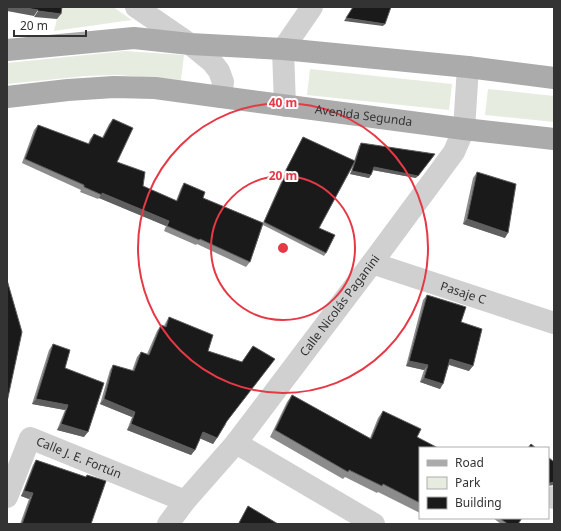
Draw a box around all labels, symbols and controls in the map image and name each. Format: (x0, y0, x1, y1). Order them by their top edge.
scale bar (14, 12, 86, 38)
text: 20 m (20, 17, 48, 34)
text: 40 m (269, 94, 297, 111)
street label: Avenida Segunda (314, 100, 413, 130)
text: 20 m (269, 167, 297, 184)
centre of rings (276, 241, 290, 255)
street label: Calle Nicolás Paganini (295, 251, 383, 360)
street label: Pasaje C (438, 277, 489, 308)
street label: Calle J. E. Fortún (34, 432, 124, 482)
legend (419, 447, 549, 519)
text: Road (455, 454, 484, 471)
text: Park (455, 474, 481, 491)
text: Building (455, 494, 502, 511)

